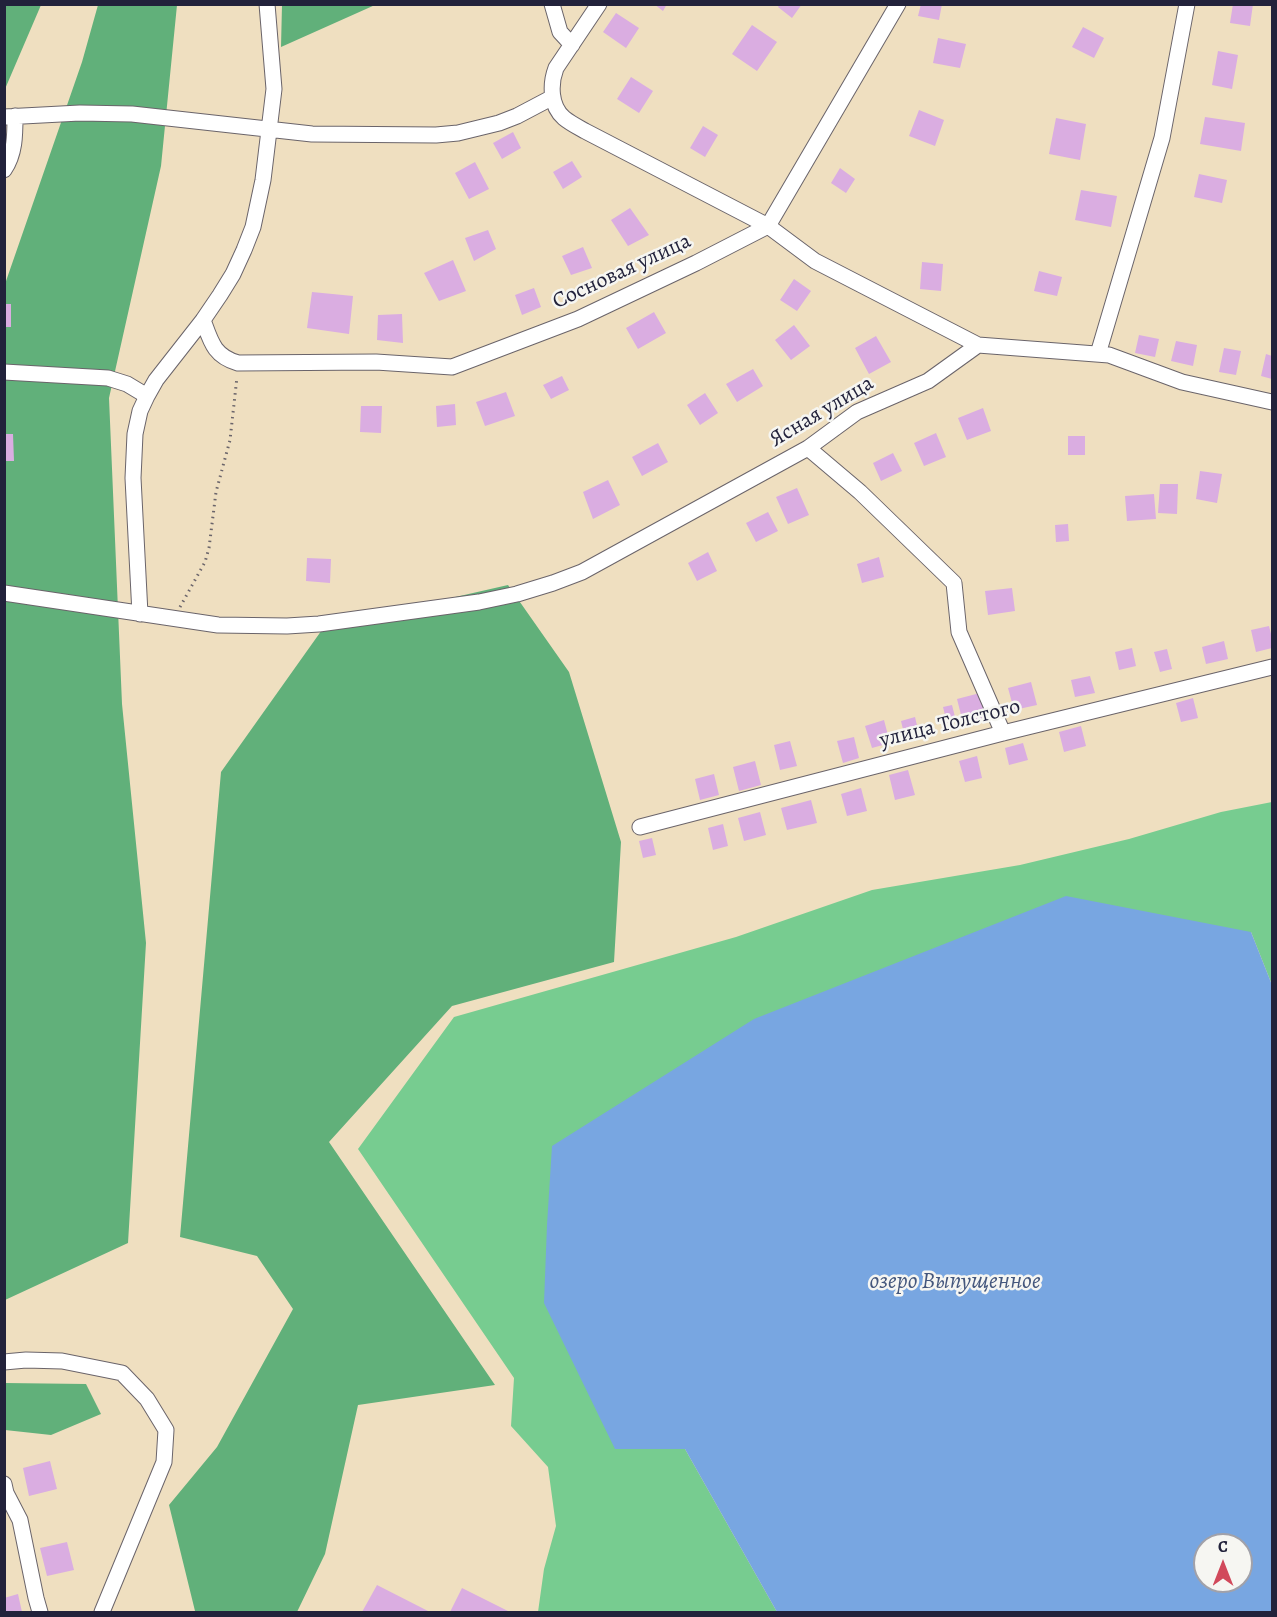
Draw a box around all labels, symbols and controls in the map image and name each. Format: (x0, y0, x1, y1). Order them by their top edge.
street label: Сосновая улица (549, 228, 695, 316)
street label: Ясная улица (765, 371, 879, 453)
street label: улица Толстого (877, 694, 1023, 754)
water label: озеро Выпущенное (869, 1268, 1041, 1296)
north arrow (1193, 1533, 1253, 1593)
text: С (1218, 1536, 1228, 1558)

